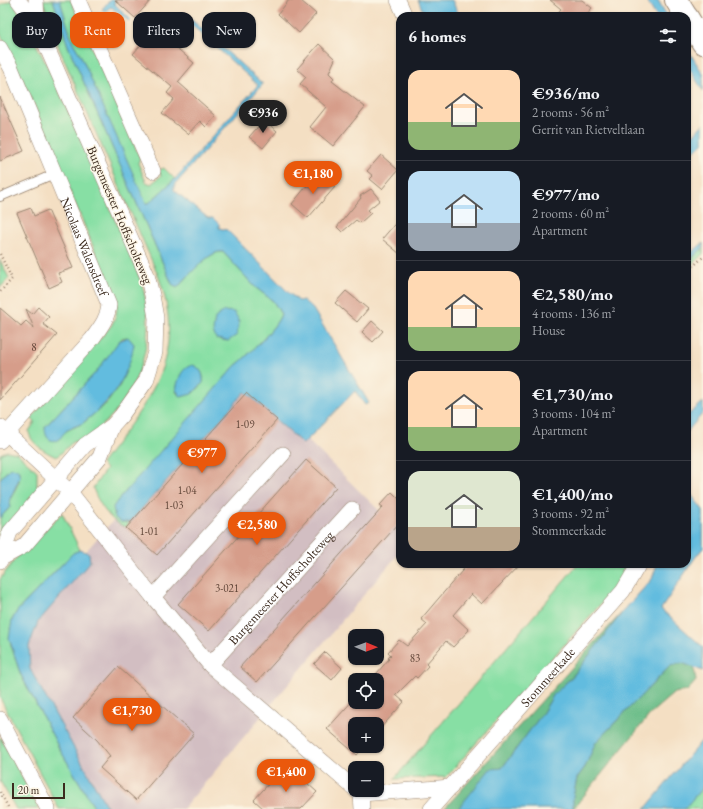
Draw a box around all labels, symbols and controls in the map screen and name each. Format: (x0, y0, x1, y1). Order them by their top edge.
chip: Buy (12, 12, 62, 48)
chip: Rent (70, 12, 125, 48)
chip: Filters (133, 12, 194, 48)
chip: New (202, 12, 256, 48)
text: 6 homes (408, 25, 466, 47)
icon: filters (657, 25, 679, 47)
text: €936/mo (532, 82, 600, 104)
icon: home (440, 86, 488, 134)
pin: €936 (239, 100, 287, 134)
text: €936 (248, 104, 278, 121)
text: 2 rooms · 56 m² (532, 104, 609, 121)
text: Gerrit van Rietveltlaan (532, 121, 645, 138)
street label: Burgemeester Hoffscholteweg (83, 143, 157, 287)
pin: €1,180 (280, 161, 346, 195)
text: €1,180 (293, 165, 333, 182)
text: €977/mo (532, 183, 600, 205)
icon: home (440, 187, 488, 235)
street label: Nicolaas Walensdreef (57, 195, 113, 300)
text: 2 rooms · 60 m² (532, 205, 609, 222)
text: Apartment (532, 222, 587, 239)
text: €2,580/mo (532, 283, 613, 305)
icon: home (440, 287, 488, 335)
text: 4 rooms · 136 m² (532, 305, 616, 322)
text: House (532, 322, 565, 339)
house number: 8 (31, 340, 37, 354)
text: €1,730/mo (532, 383, 613, 405)
icon: home (440, 387, 488, 435)
text: 3 rooms · 104 m² (532, 405, 616, 422)
house number: 1-09 (236, 417, 255, 431)
text: Apartment (532, 422, 587, 439)
pin: €977 (178, 440, 226, 474)
text: €977 (187, 444, 217, 461)
house number: 1-04 (178, 483, 197, 497)
text: €1,400/mo (532, 483, 613, 505)
icon: home (440, 487, 488, 535)
house number: 1-03 (165, 498, 183, 512)
text: 3 rooms · 92 m² (532, 505, 609, 522)
pin: €2,580 (224, 512, 290, 546)
text: €2,580 (237, 516, 277, 533)
text: Stommeerkade (532, 522, 606, 539)
house number: 1-01 (140, 524, 158, 538)
street label: Burgemeester Hoffscholteweg (224, 526, 337, 648)
house number: 3-021 (215, 581, 239, 595)
north arrow (348, 629, 384, 665)
map controls (348, 629, 384, 797)
street label: Stommeerkade (516, 643, 578, 710)
house number: 83 (410, 651, 420, 665)
button: locate (348, 673, 384, 709)
pin: €1,730 (99, 698, 165, 732)
text: €1,730 (112, 702, 152, 719)
button: + (348, 717, 384, 753)
pin: €1,400 (253, 759, 319, 793)
button: − (348, 761, 384, 797)
text: €1,400 (266, 763, 306, 780)
scale bar (12, 781, 65, 800)
text: 20 m (18, 783, 39, 797)

